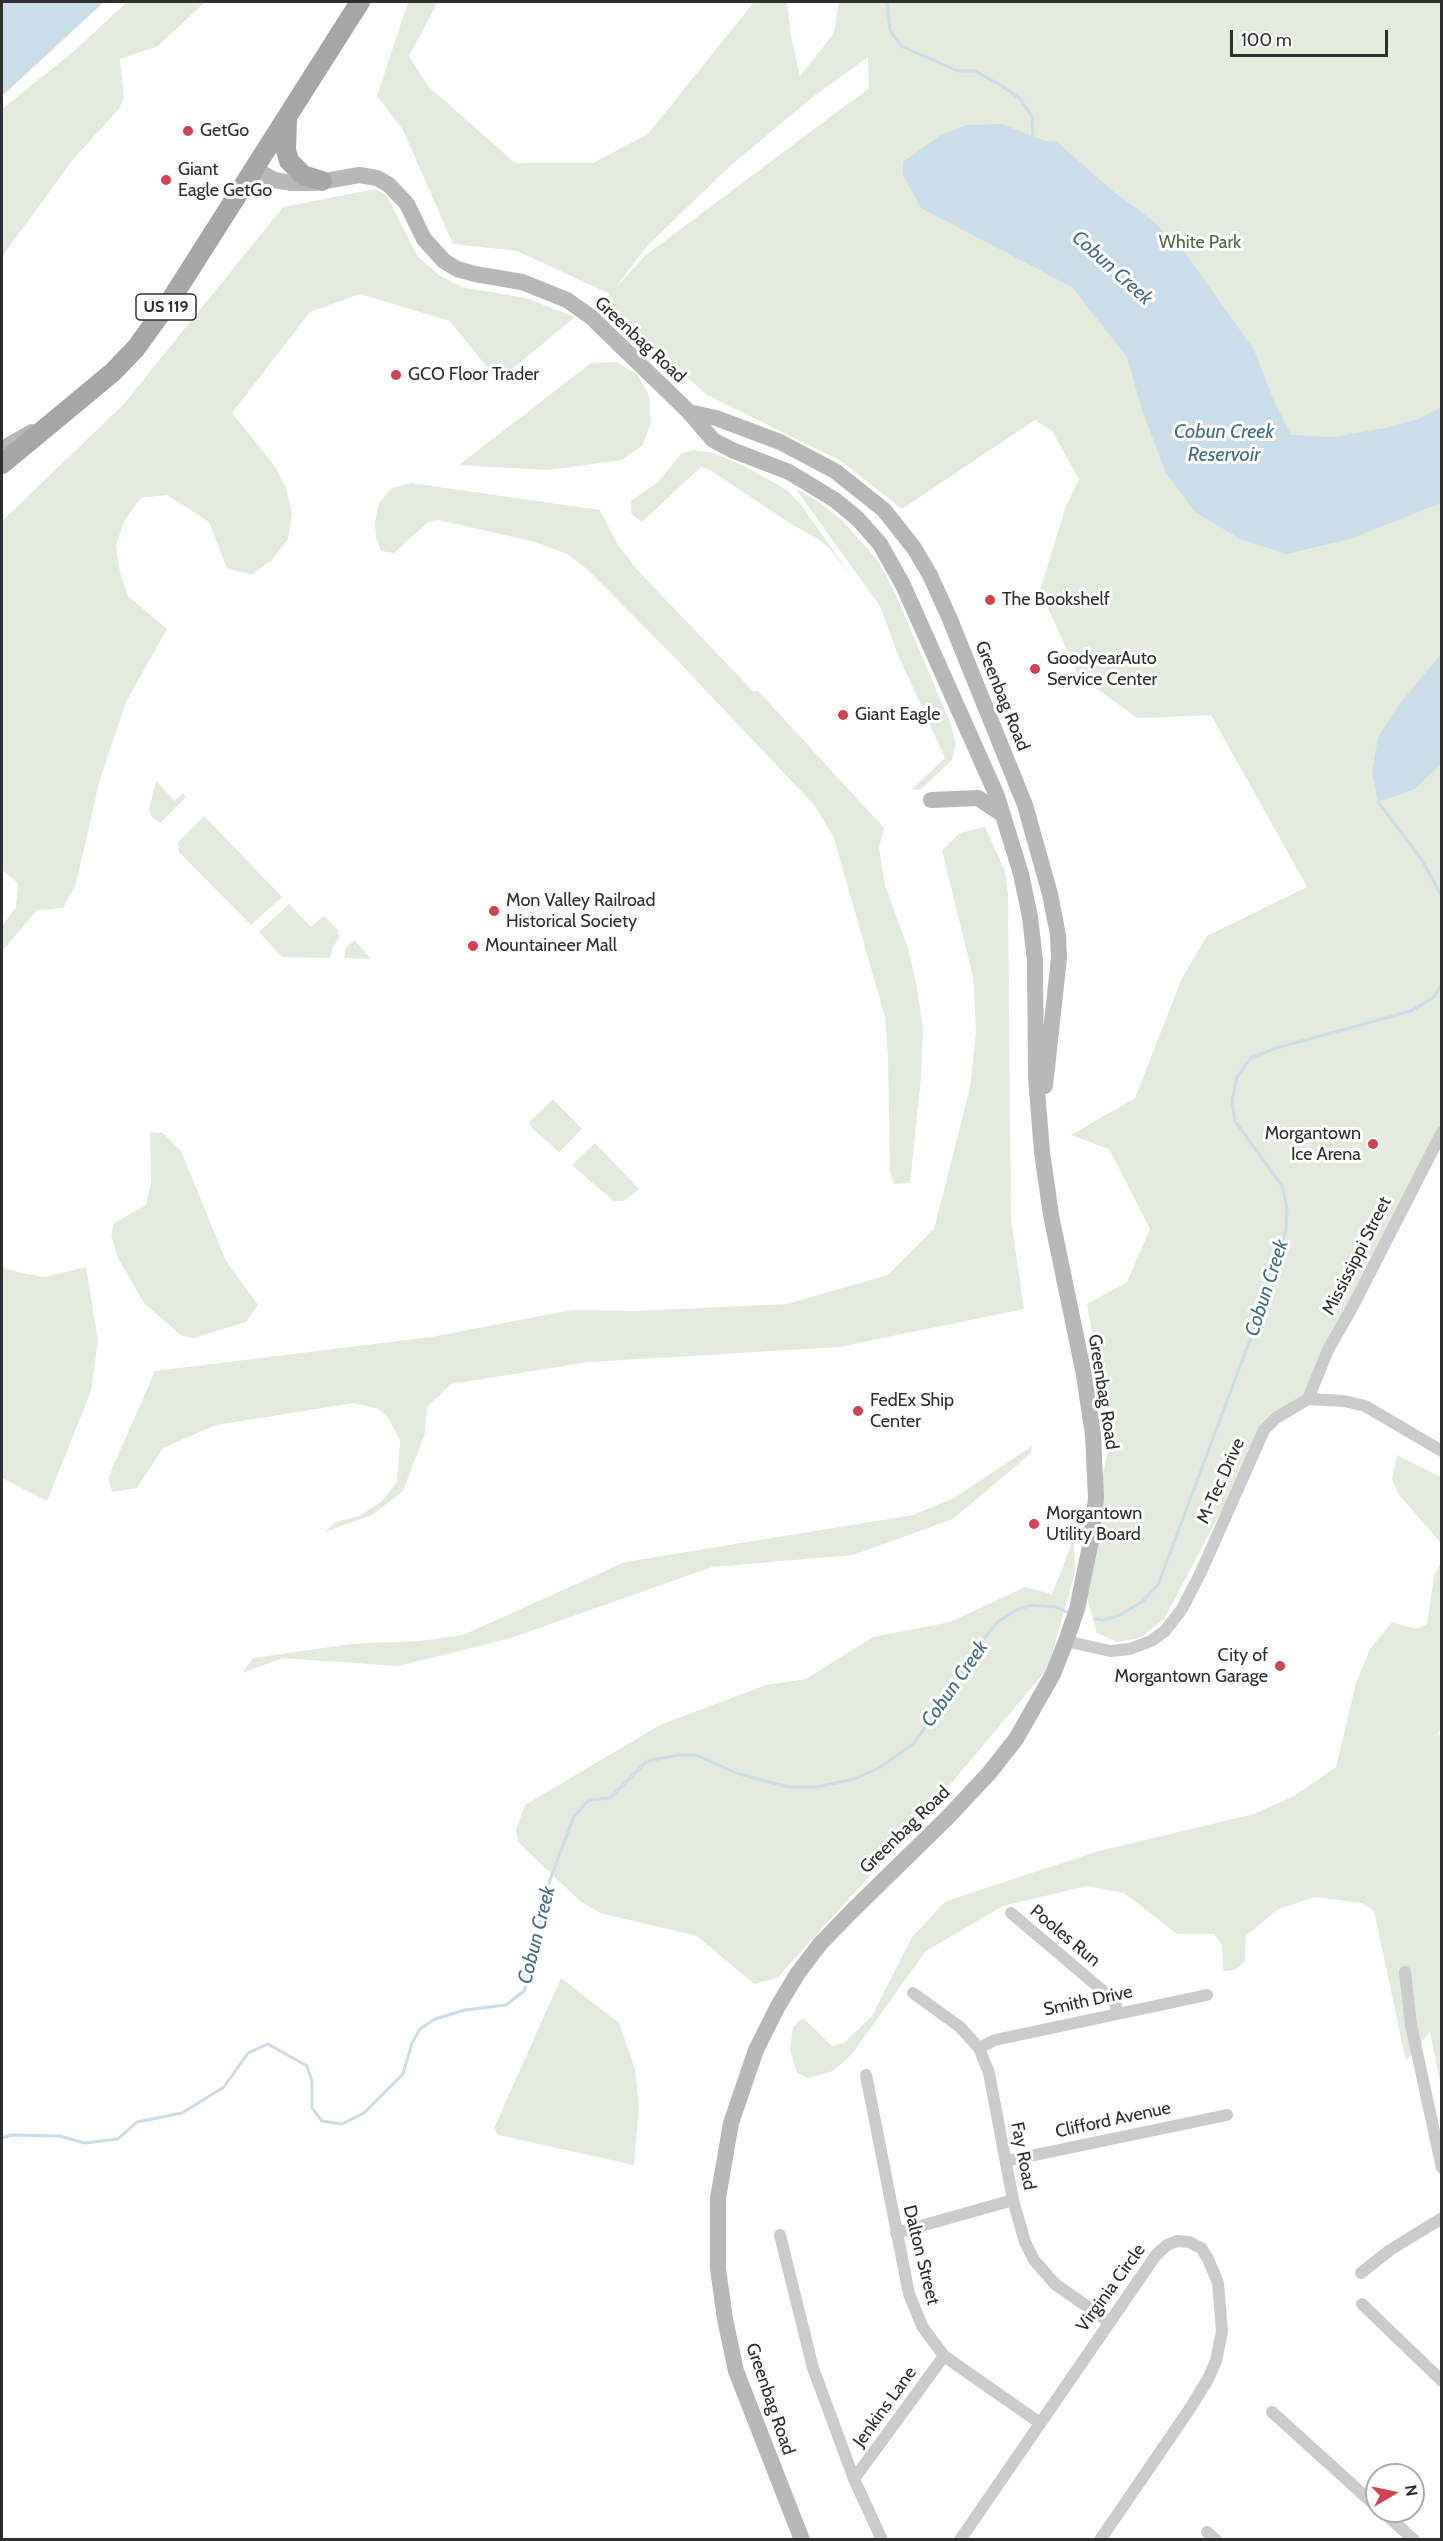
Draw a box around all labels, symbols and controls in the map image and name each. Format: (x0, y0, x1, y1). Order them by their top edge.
scale bar (1233, 18, 1390, 56)
text: 100 m (1241, 29, 1292, 51)
place label: GetGo (200, 120, 249, 142)
marker: GetGo (181, 124, 195, 138)
place label: Giant Eagle GetGo (178, 159, 272, 201)
marker: Giant Eagle GetGo (159, 173, 173, 187)
water label: Cobun Creek (1067, 226, 1157, 310)
park label: White Park (1159, 232, 1241, 254)
street label: Greenbag Road (590, 292, 690, 388)
road number: US 119 (136, 294, 196, 320)
place label: GCO Floor Trader (408, 364, 539, 386)
marker: GCO Floor Trader (389, 368, 403, 382)
water label: Cobun Creek Reservoir (1174, 420, 1274, 467)
place label: The Bookshelf (1002, 589, 1110, 611)
marker: The Bookshelf (983, 593, 997, 607)
street label: Greenbag Road (970, 638, 1034, 754)
place label: GoodyearAuto Service Center (1047, 648, 1157, 690)
marker: GoodyearAuto Service Center (1028, 662, 1042, 676)
place label: Giant Eagle (855, 704, 940, 726)
marker: Giant Eagle (836, 708, 850, 722)
place label: Mon Valley Railroad Historical Society (506, 890, 655, 932)
marker: Mon Valley Railroad Historical Society (487, 904, 501, 918)
place label: Mountaineer Mall (485, 935, 617, 957)
marker: Mountaineer Mall (466, 939, 480, 953)
place label: Morgantown Ice Arena (1265, 1123, 1361, 1166)
marker: Morgantown Ice Arena (1366, 1137, 1380, 1151)
street label: Mississippi Street (1318, 1193, 1396, 1319)
water label: Cobun Creek (1240, 1237, 1294, 1339)
street label: Greenbag Road (1083, 1333, 1123, 1451)
place label: FedEx Ship Center (870, 1390, 954, 1432)
marker: FedEx Ship Center (851, 1404, 865, 1418)
street label: M-Tec Drive (1193, 1435, 1249, 1527)
place label: Morgantown Utility Board (1046, 1503, 1142, 1546)
marker: Morgantown Utility Board (1027, 1517, 1041, 1531)
water label: Cobun Creek (916, 1636, 994, 1732)
place label: City of Morgantown Garage (1115, 1645, 1268, 1688)
marker: City of Morgantown Garage (1273, 1659, 1287, 1673)
street label: Greenbag Road (856, 1782, 954, 1878)
water label: Cobun Creek (513, 1884, 561, 1986)
street label: Pooles Run (1026, 1900, 1104, 1972)
street label: Smith Drive (1042, 1981, 1134, 2021)
street label: Clifford Avenue (1053, 2097, 1173, 2143)
street label: Fay Road (1006, 2120, 1040, 2192)
street label: Dalton Street (898, 2203, 944, 2307)
street label: Virginia Circle (1072, 2240, 1150, 2336)
street label: Greenbag Road (741, 2340, 799, 2458)
street label: Jenkins Lane (849, 2363, 921, 2451)
north arrow (1365, 2463, 1425, 2523)
text: N (1401, 2483, 1422, 2497)

